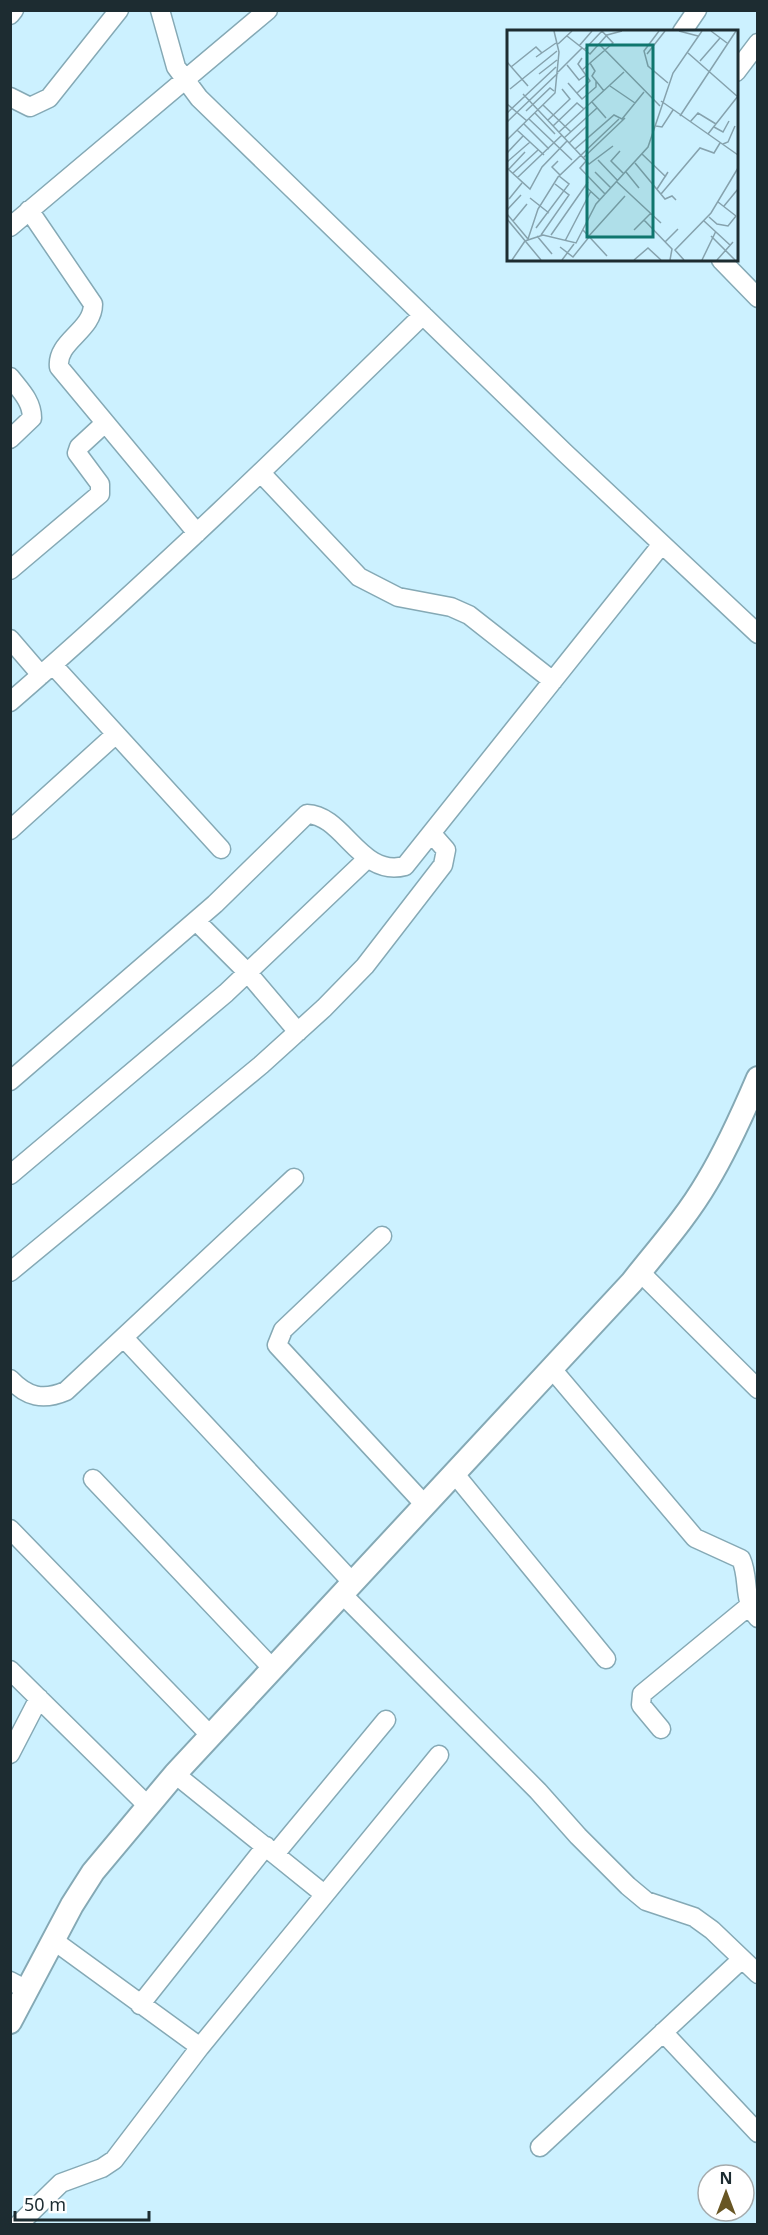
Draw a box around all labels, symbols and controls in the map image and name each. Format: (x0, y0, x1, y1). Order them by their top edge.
inset map (507, 30, 738, 261)
north arrow (696, 2163, 756, 2223)
text: N (719, 2167, 733, 2189)
scale bar (15, 2184, 148, 2222)
text: 50 m (24, 2192, 66, 2216)

